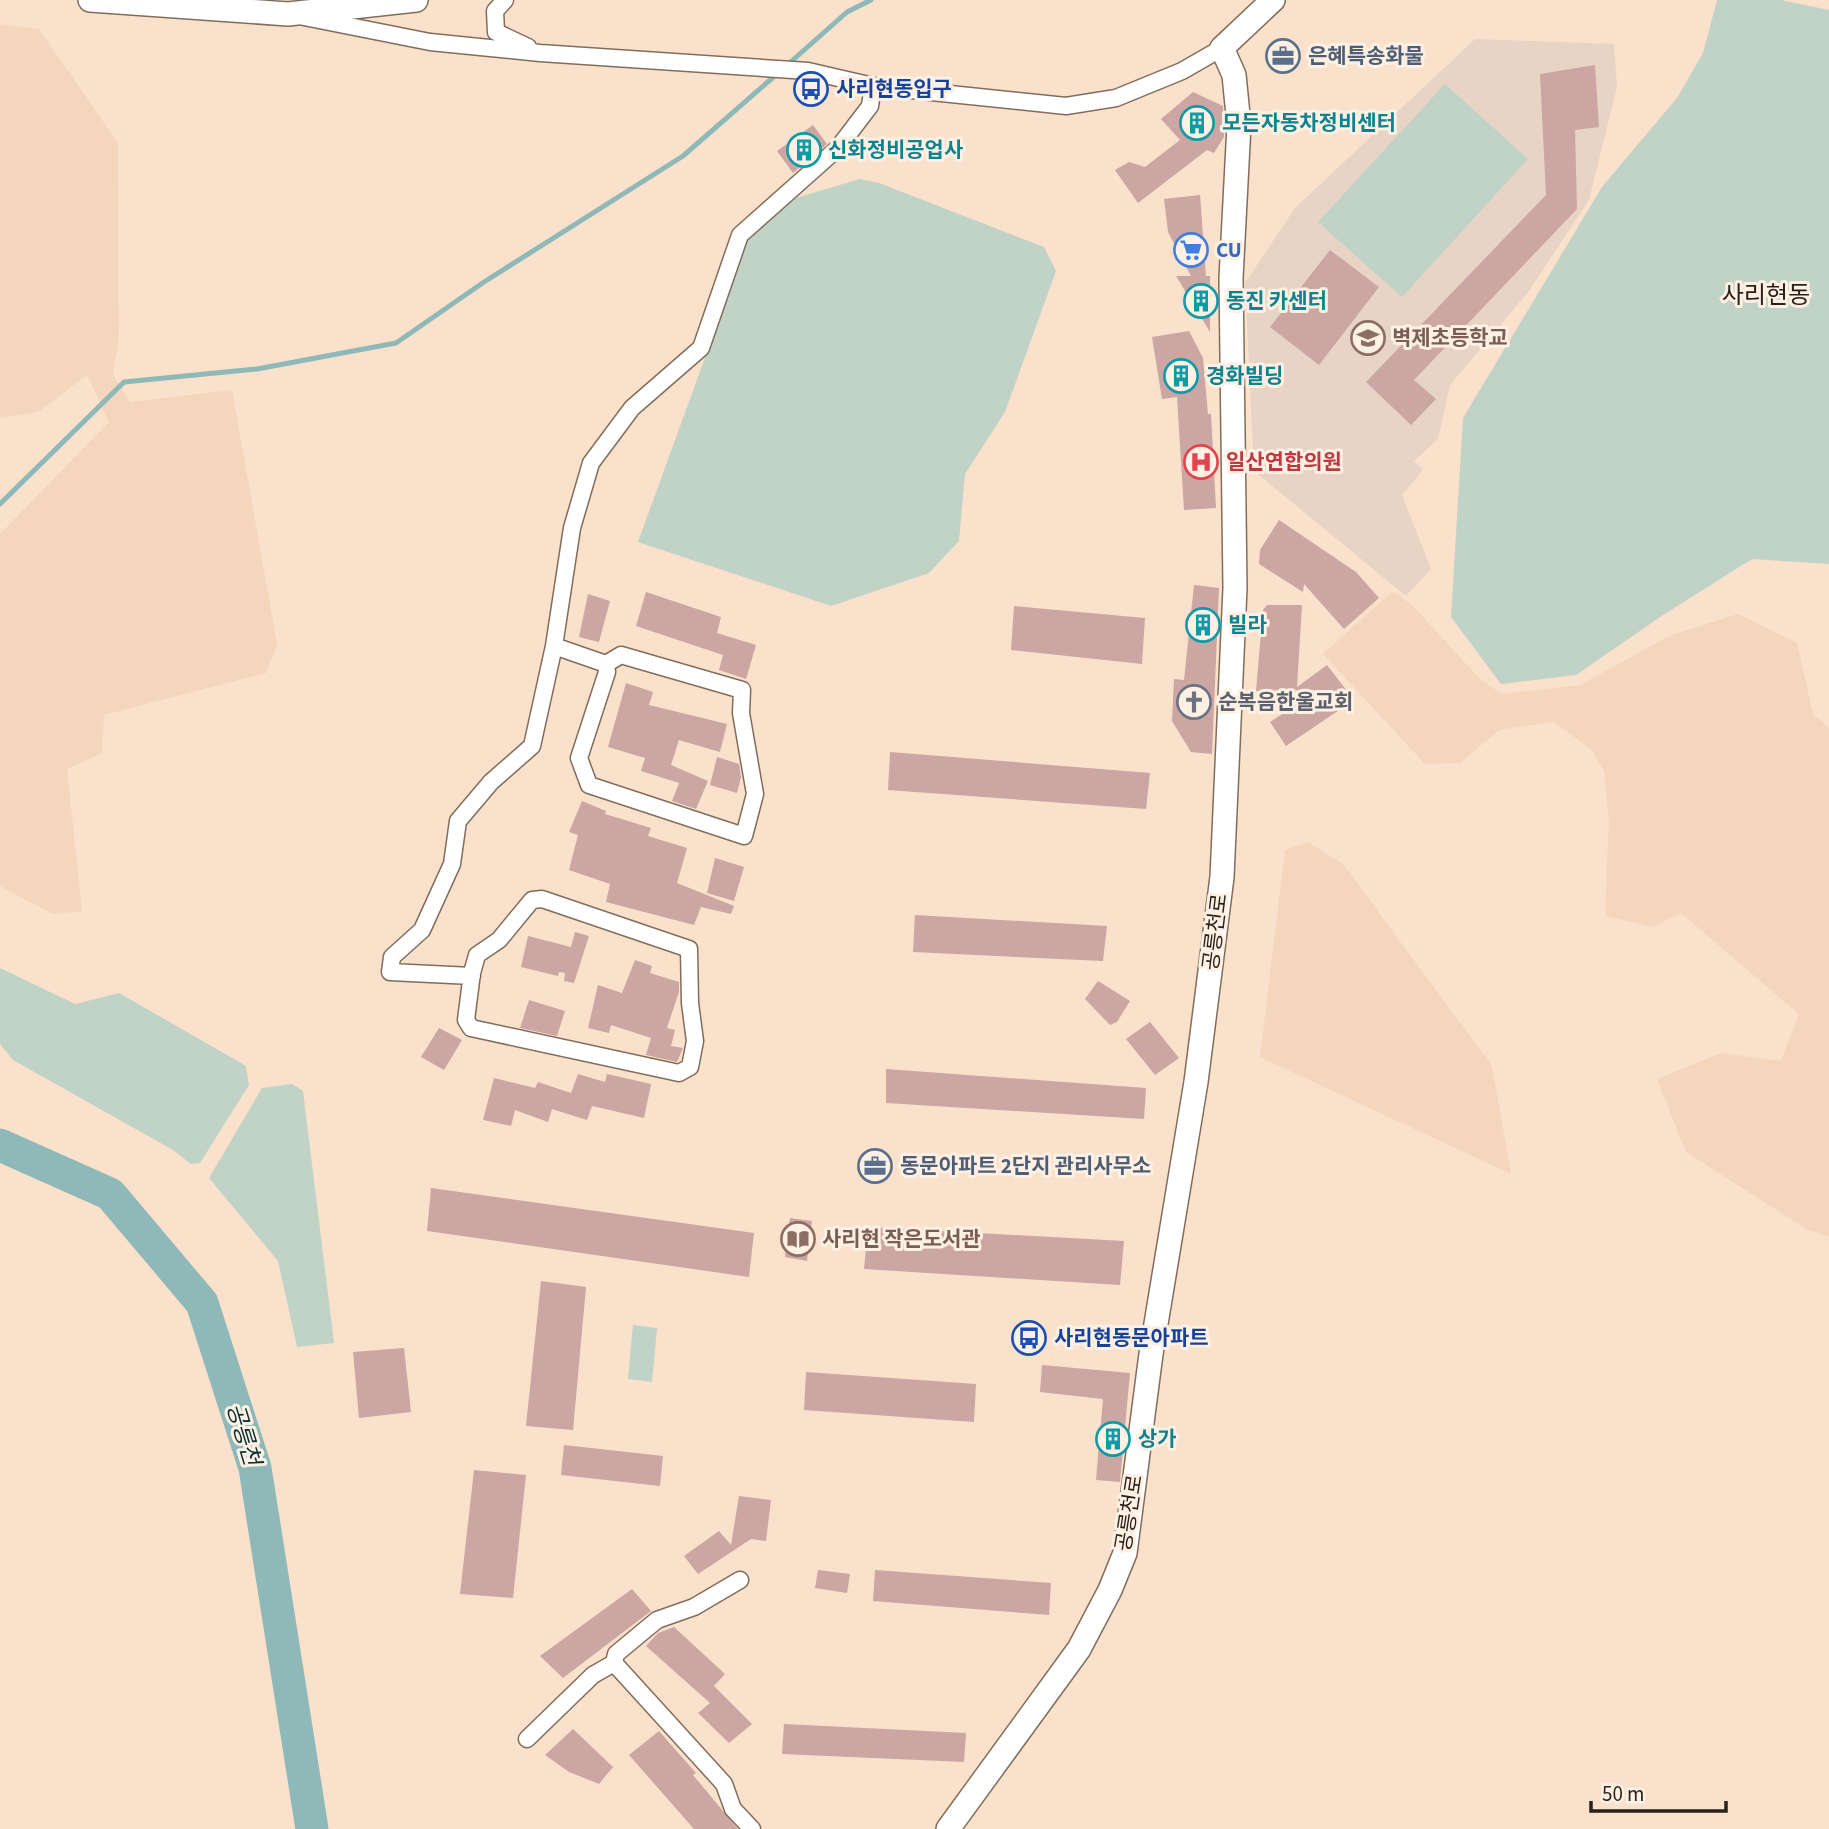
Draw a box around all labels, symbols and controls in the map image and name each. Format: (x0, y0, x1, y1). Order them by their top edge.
office icon: 은혜특송화물 (1264, 37, 1302, 75)
place label: 은혜특송화물 (1308, 41, 1424, 71)
bus stop icon: 사리현동입구 (792, 70, 830, 108)
place label: 사리현동입구 (836, 74, 952, 104)
building icon: 모든자동차정비센터 (1178, 104, 1216, 142)
place label: 모든자동차정비센터 (1222, 108, 1396, 138)
building icon: 신화정비공업사 (785, 131, 823, 169)
place label: 신화정비공업사 (828, 135, 963, 165)
supermarket icon: CU (1172, 231, 1210, 269)
place label: CU (1216, 235, 1242, 265)
district label: 사리현동 (1722, 278, 1810, 313)
building icon: 동진 카센터 (1182, 282, 1220, 320)
place label: 동진 카센터 (1226, 286, 1327, 316)
school or university icon: 벽제초등학교 (1349, 319, 1387, 357)
place label: 벽제초등학교 (1392, 323, 1508, 353)
building icon: 경화빌딩 (1162, 357, 1200, 395)
place label: 경화빌딩 (1206, 361, 1283, 391)
hospital icon: 일산연합의원 (1182, 443, 1220, 481)
place label: 일산연합의원 (1226, 447, 1342, 477)
building icon: 빌라 (1184, 606, 1222, 644)
place label: 빌라 (1228, 610, 1267, 640)
church icon: 순복음한울교회 (1175, 683, 1213, 721)
place label: 순복음한울교회 (1218, 687, 1353, 717)
street label: 공릉천로 (1195, 892, 1235, 972)
office icon: 동문아파트 2단지 관리사무소 (856, 1147, 894, 1185)
place label: 동문아파트 2단지 관리사무소 (900, 1151, 1151, 1181)
library icon: 사리현 작은도서관 (779, 1220, 817, 1258)
place label: 사리현 작은도서관 (822, 1224, 981, 1254)
bus stop icon: 사리현동문아파트 (1010, 1319, 1048, 1357)
place label: 사리현동문아파트 (1054, 1323, 1209, 1353)
water label: 공릉천 (218, 1399, 269, 1472)
building icon: 상가 (1094, 1420, 1132, 1458)
place label: 상가 (1138, 1424, 1177, 1454)
street label: 공릉천로 (1108, 1472, 1150, 1554)
scale bar (1591, 1770, 1726, 1814)
text: 50 m (1602, 1779, 1644, 1809)

